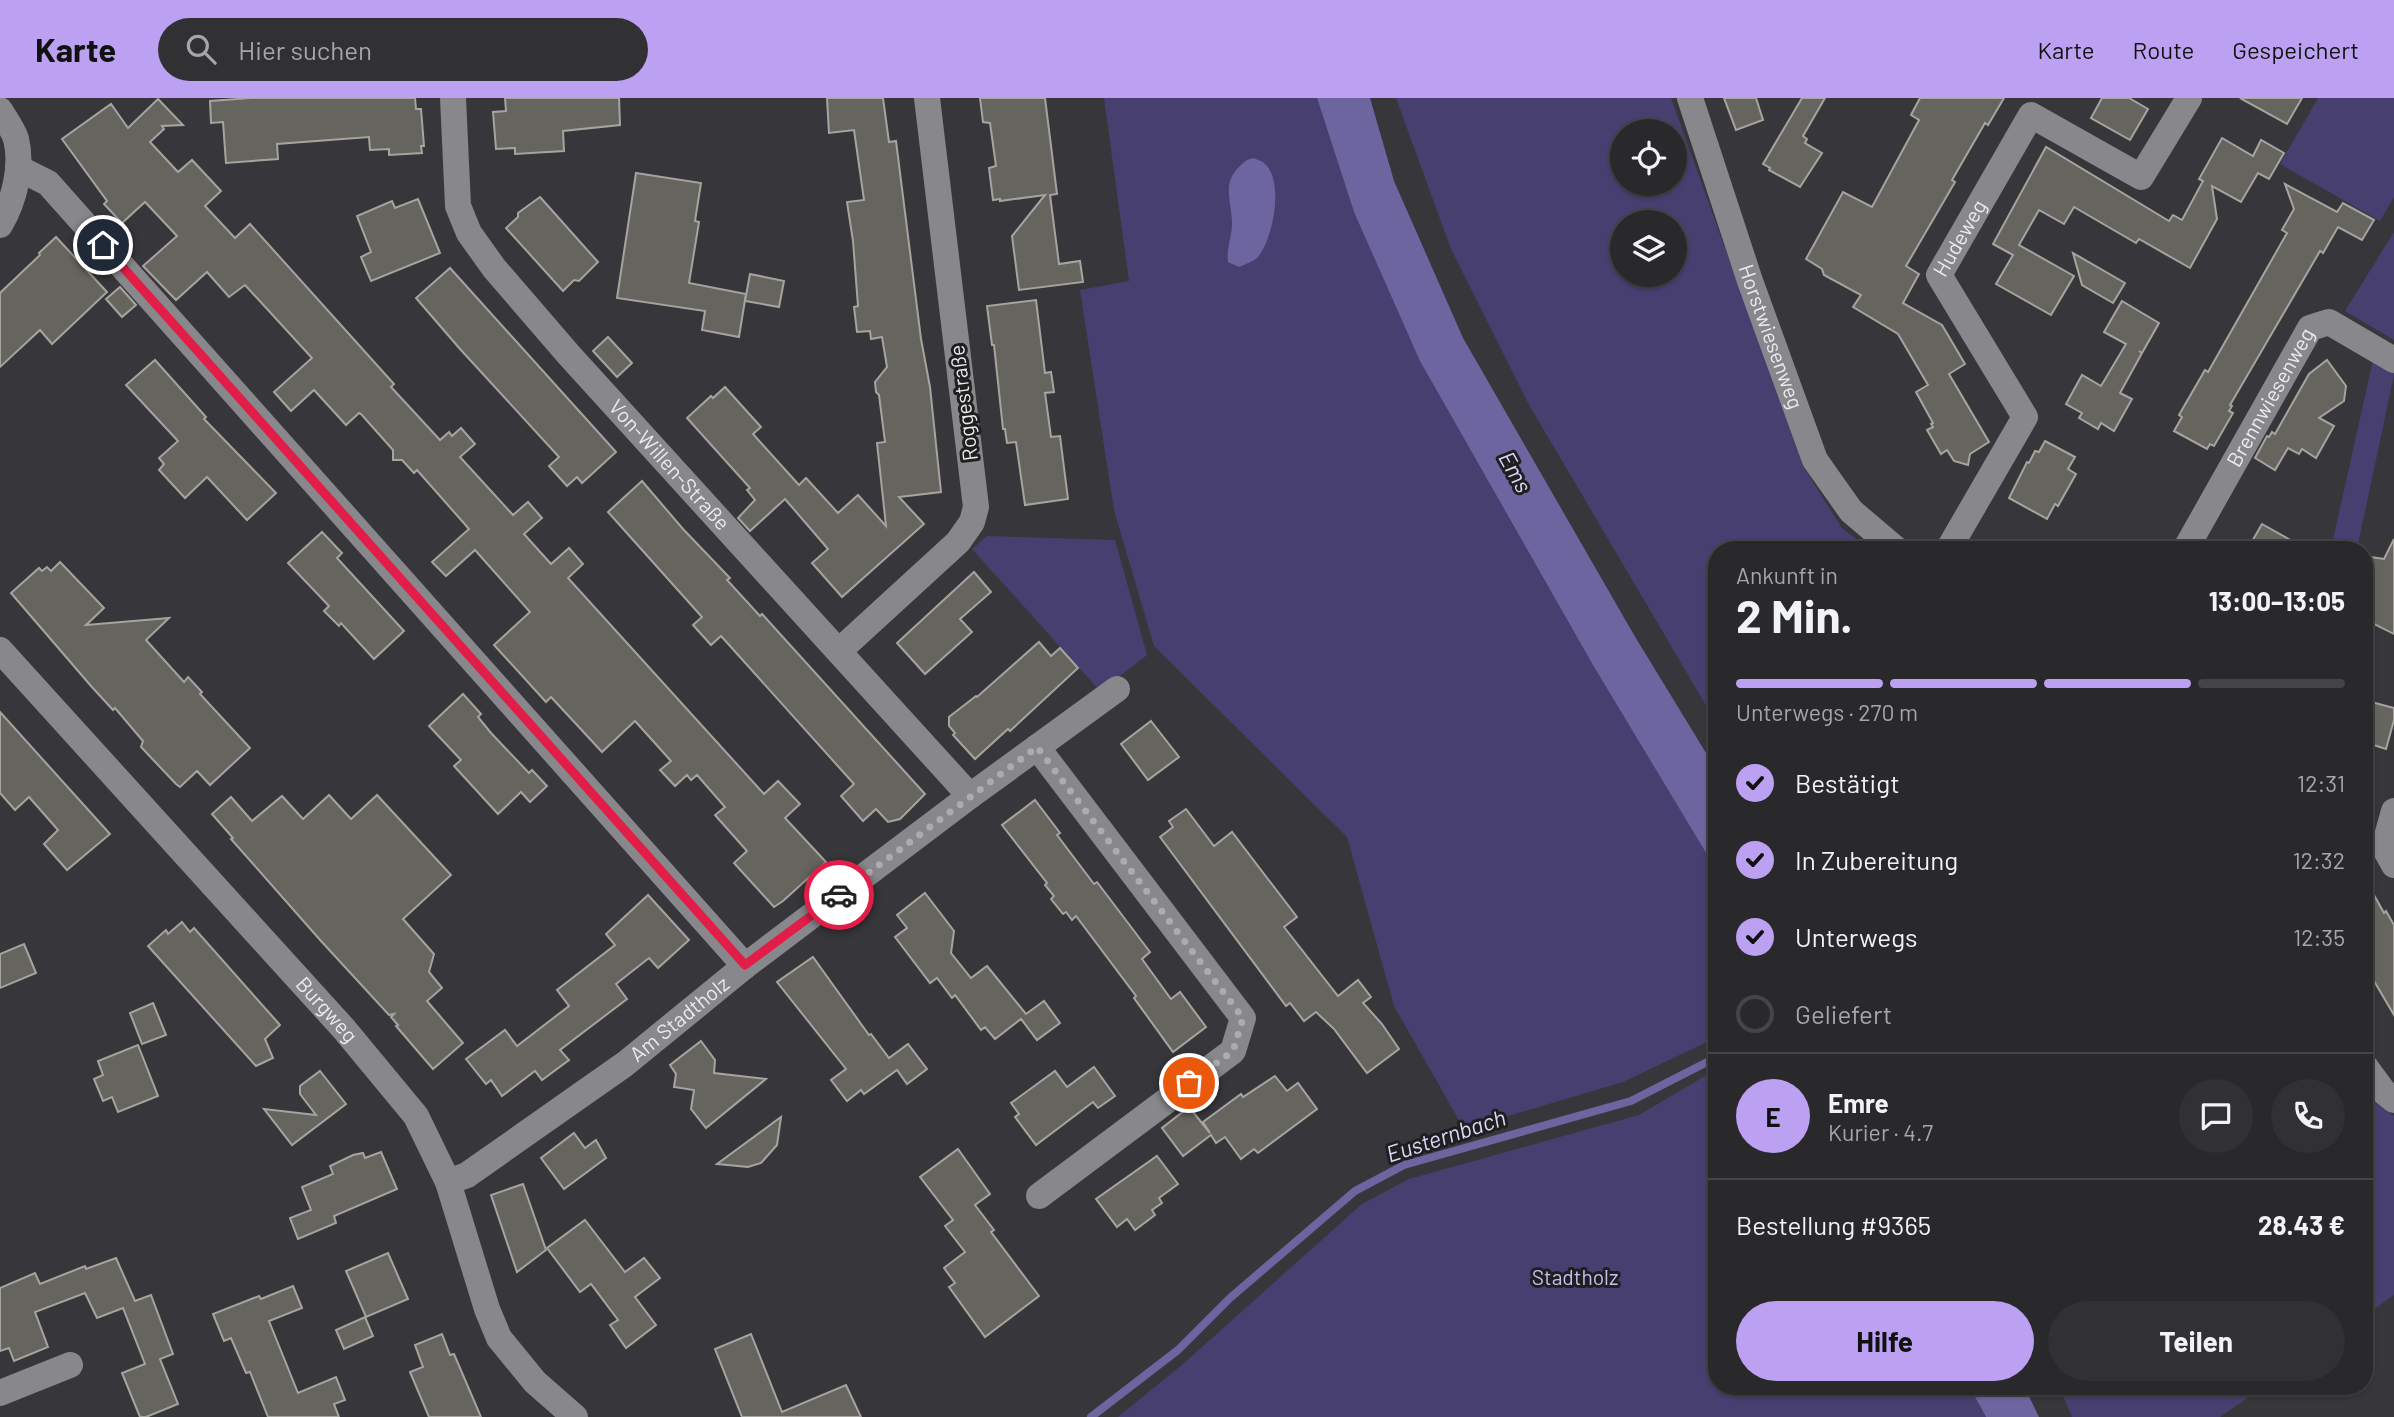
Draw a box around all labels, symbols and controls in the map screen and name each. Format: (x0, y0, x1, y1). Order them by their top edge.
search box (158, 18, 648, 81)
text: Karte (35, 29, 116, 69)
icon: search (182, 30, 220, 68)
text: Hier suchen (238, 34, 372, 65)
text: Karte (2037, 35, 2095, 64)
text: Route (2133, 35, 2194, 64)
text: Gespeichert (2232, 35, 2359, 64)
map controls (1610, 119, 1687, 287)
button: locate (1610, 119, 1687, 196)
street label: Hudeweg (1927, 195, 1991, 280)
button: layers (1610, 210, 1687, 287)
pin (73, 215, 133, 275)
icon: home (84, 226, 122, 264)
street label: Horstwiesenweg (1734, 261, 1809, 412)
street label: Brennwiesenweg (2220, 323, 2319, 471)
street label: Roggestraße (943, 344, 982, 463)
street label: Von-Willen-Straße (605, 394, 736, 535)
water label: Ems (1493, 446, 1539, 497)
text: Ankunft in (1736, 561, 1838, 589)
text: 13:00–13:05 (2209, 585, 2345, 616)
text: 2 Min. (1736, 587, 1853, 642)
text: Unterwegs · 270 m (1736, 698, 1918, 726)
icon: check (1736, 764, 1774, 802)
text: Bestätigt (1795, 767, 1900, 798)
text: 12:31 (2297, 769, 2345, 797)
icon: check (1736, 841, 1774, 879)
text: In Zubereitung (1795, 844, 1958, 875)
text: 12:32 (2293, 846, 2345, 874)
courier (804, 860, 874, 930)
icon: car (820, 876, 858, 914)
icon: check (1736, 918, 1774, 956)
text: Unterwegs (1795, 921, 1917, 952)
text: 12:35 (2293, 923, 2345, 951)
street label: Am Stadtholz (624, 970, 734, 1066)
street label: Burgweg (292, 971, 364, 1047)
text: Geliefert (1795, 998, 1892, 1029)
pin (1159, 1053, 1219, 1113)
icon: bag (1170, 1064, 1208, 1102)
button: chat (2179, 1079, 2253, 1153)
button: phone (2271, 1079, 2345, 1153)
text: Emre (1828, 1087, 1889, 1118)
text: E (1765, 1101, 1781, 1132)
water label: Eusternbach (1382, 1103, 1509, 1168)
text: Kurier · 4.7 (1828, 1118, 1933, 1146)
text: Bestellung #9365 (1736, 1209, 1931, 1240)
text: 28.43 € (2258, 1209, 2345, 1240)
park label: Stadtholz (1532, 1264, 1618, 1289)
button: Hilfe (1736, 1301, 2034, 1381)
button: Teilen (2048, 1301, 2345, 1381)

